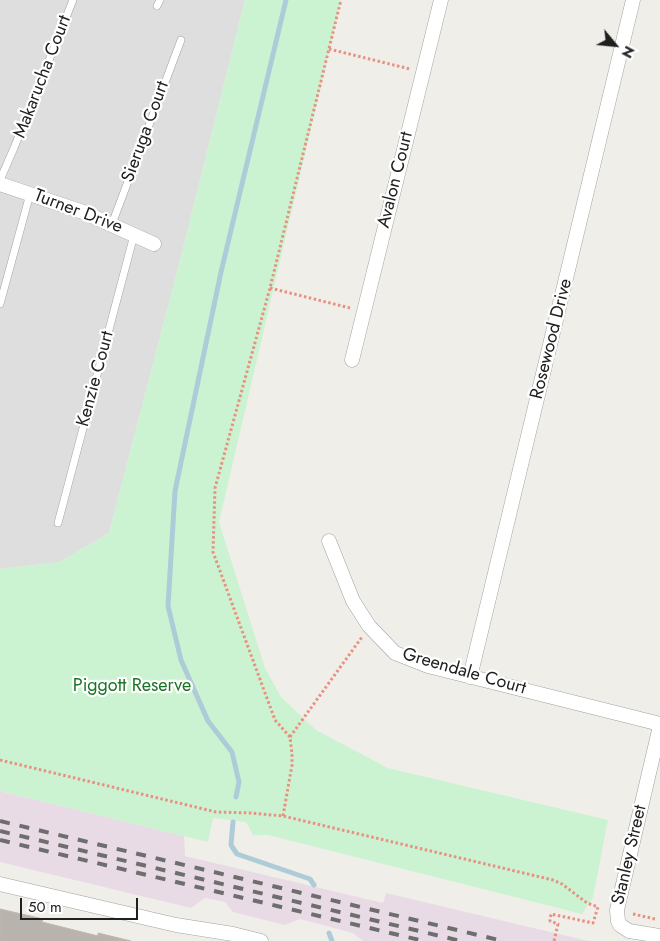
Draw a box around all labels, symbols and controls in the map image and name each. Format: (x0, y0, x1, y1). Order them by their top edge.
street label: Makarucha Court (10, 13, 76, 141)
north arrow (590, 20, 640, 70)
text: N (617, 42, 640, 62)
street label: Sieruga Court (118, 79, 174, 185)
street label: Avalon Court (374, 130, 418, 230)
street label: Turner Drive (31, 185, 125, 239)
street label: Rosewood Drive (527, 276, 577, 402)
street label: Kenzie Court (73, 329, 119, 429)
street label: Greendale Court (400, 644, 528, 700)
park label: Piggott Reserve (73, 676, 191, 698)
street label: Stanley Street (608, 803, 652, 907)
scale bar (22, 888, 140, 920)
text: 50 m (28, 896, 62, 918)

